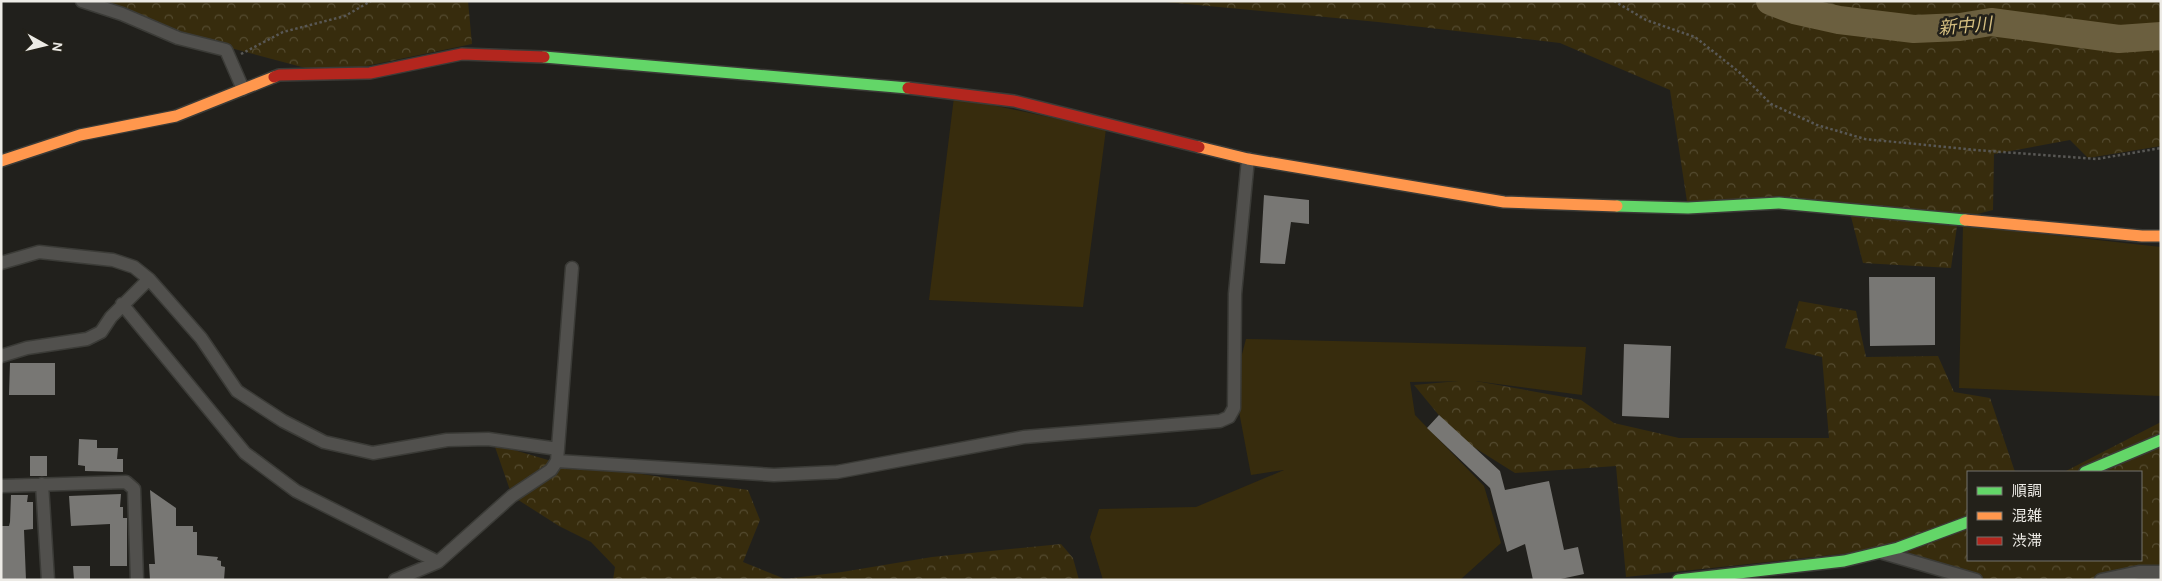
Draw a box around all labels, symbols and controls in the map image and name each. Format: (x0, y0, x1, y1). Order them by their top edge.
water label: 新中川 (1937, 13, 1995, 39)
north arrow (20, 20, 70, 70)
text: N (48, 41, 66, 53)
legend (1967, 471, 2142, 561)
text: 順調 (2012, 482, 2042, 500)
text: 混雑 (2012, 507, 2042, 525)
text: 渋滞 (2012, 532, 2042, 550)

